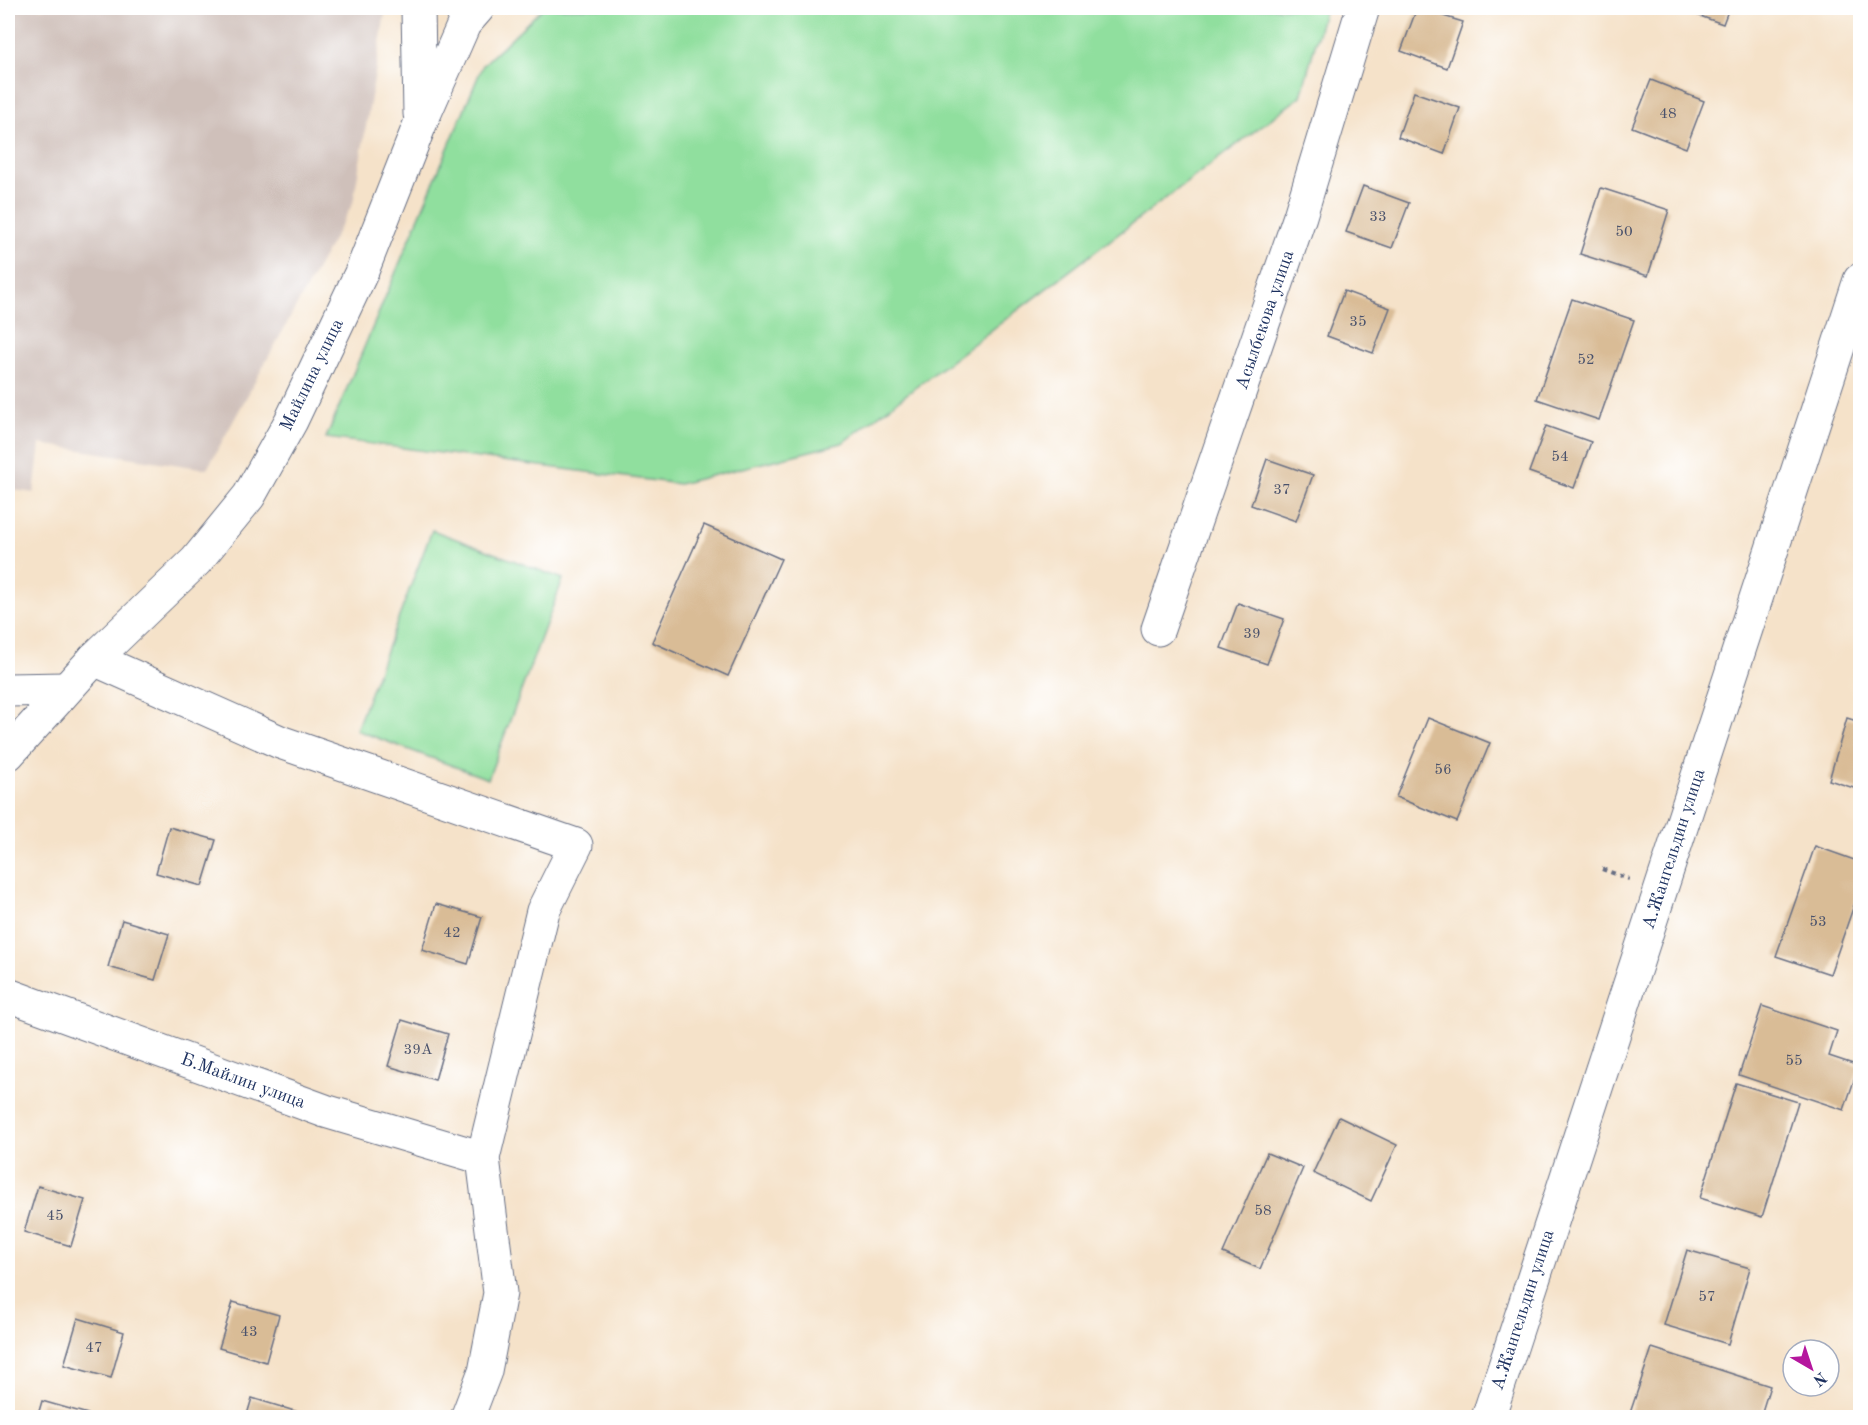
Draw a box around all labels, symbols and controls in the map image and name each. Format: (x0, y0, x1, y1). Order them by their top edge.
house number: 48 (1659, 107, 1677, 122)
house number: 33 (1369, 210, 1387, 225)
house number: 50 (1615, 225, 1633, 240)
street label: Асылбекова улица (1233, 248, 1297, 392)
house number: 35 (1349, 315, 1367, 330)
street label: Майлина улица (277, 316, 347, 434)
house number: 52 (1577, 353, 1595, 368)
house number: 54 (1551, 450, 1569, 465)
house number: 37 (1273, 483, 1291, 498)
house number: 39 (1243, 627, 1261, 642)
house number: 56 (1434, 763, 1452, 778)
street label: А.Жангельдин улица (1640, 766, 1709, 932)
house number: 53 (1809, 915, 1827, 930)
house number: 42 (443, 926, 461, 941)
house number: 39А (404, 1043, 433, 1058)
street label: Б.Майлин улица (178, 1050, 308, 1112)
house number: 55 (1785, 1054, 1803, 1069)
house number: 58 (1254, 1204, 1272, 1219)
house number: 45 (46, 1209, 64, 1224)
street label: А.Жангельдин улица (1489, 1227, 1558, 1393)
house number: 57 (1698, 1290, 1716, 1305)
house number: 43 (240, 1325, 258, 1340)
north arrow (1781, 1338, 1841, 1398)
house number: 47 (85, 1341, 103, 1356)
text: N (1809, 1368, 1829, 1389)

